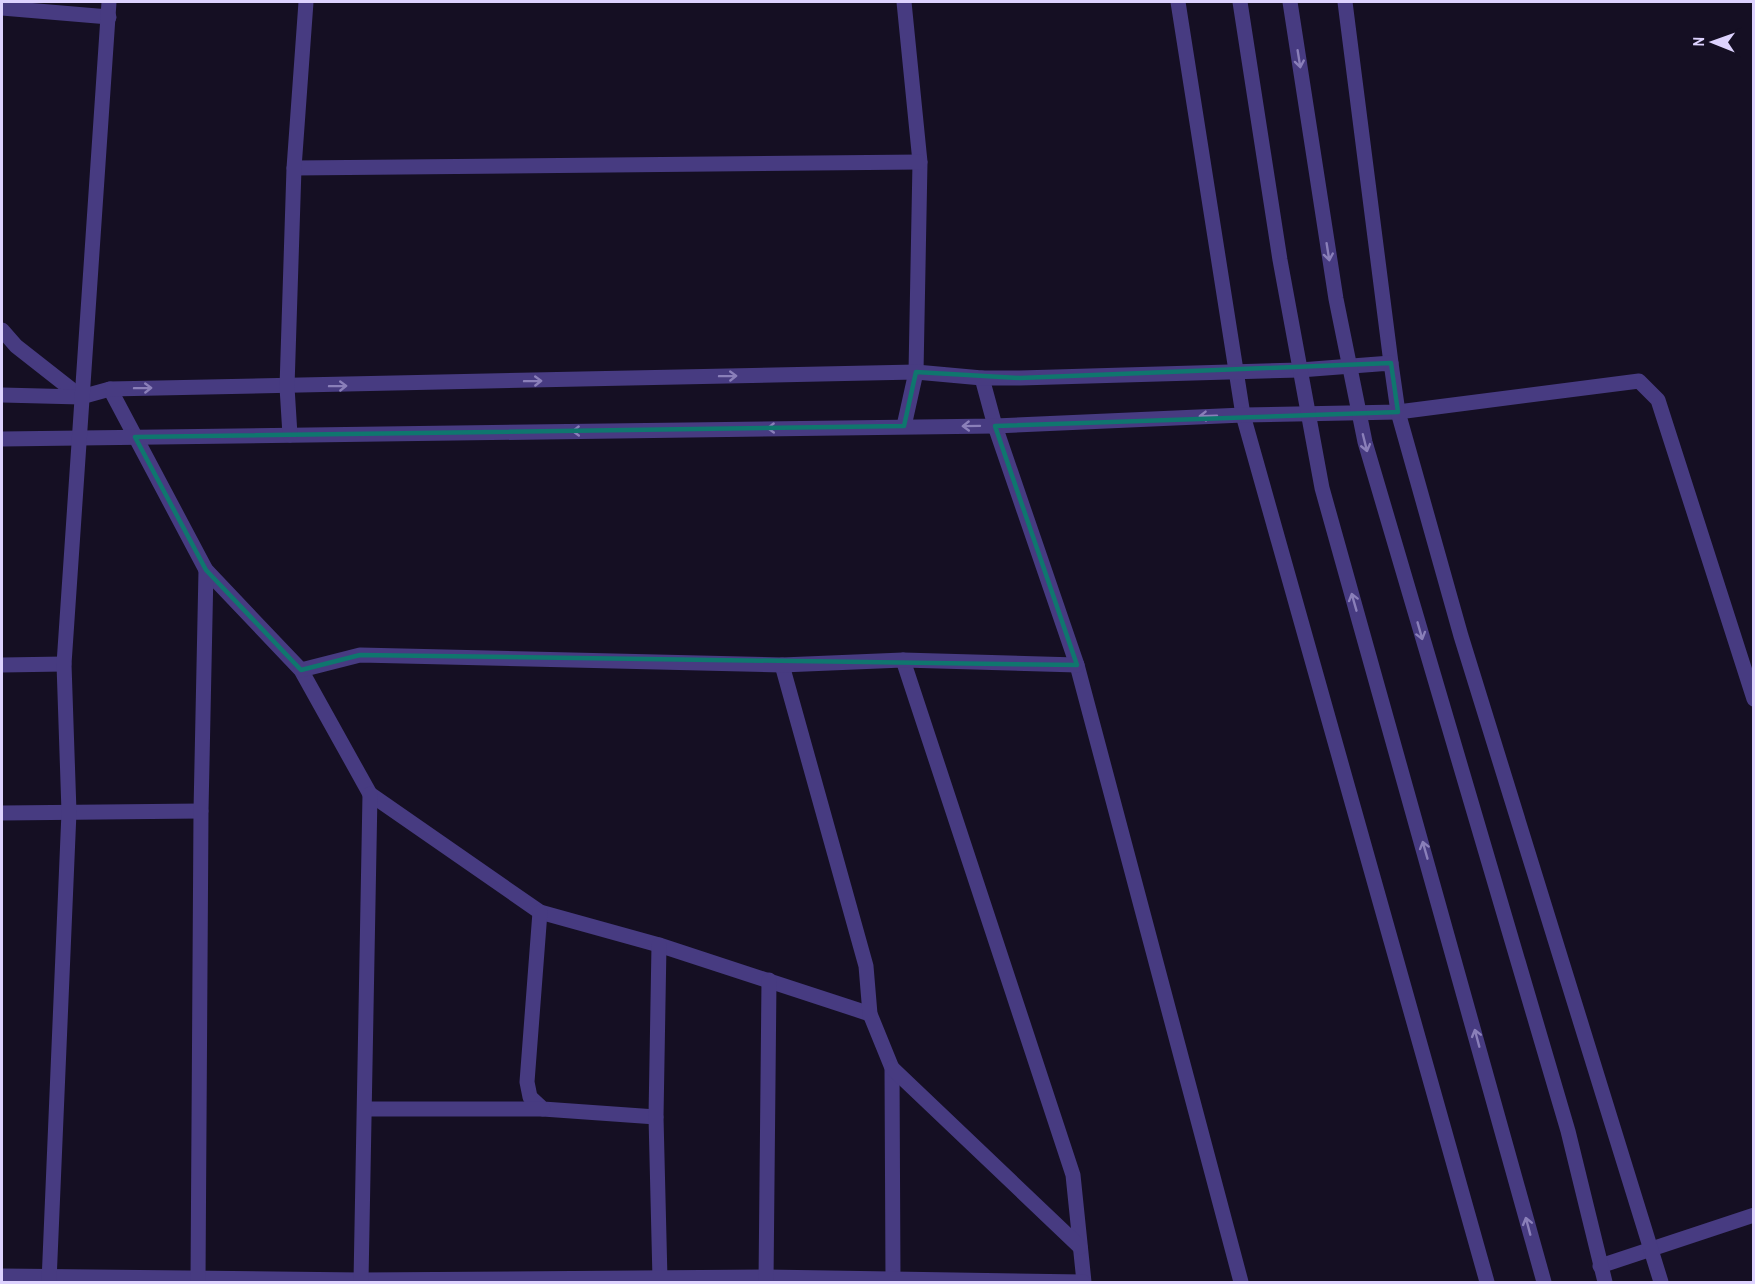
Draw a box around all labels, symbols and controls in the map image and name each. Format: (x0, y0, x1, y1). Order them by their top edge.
north arrow (1683, 12, 1743, 72)
text: N (1687, 37, 1709, 47)
one-way arrow (1293, 49, 1304, 69)
one-way arrow (1323, 242, 1334, 261)
one-way arrow (717, 371, 737, 382)
one-way arrow (522, 375, 542, 387)
one-way arrow (327, 380, 347, 391)
one-way arrow (132, 382, 152, 394)
one-way arrow (1198, 411, 1218, 422)
one-way arrow (962, 420, 982, 432)
one-way arrow (767, 422, 787, 434)
one-way arrow (572, 425, 592, 437)
one-way arrow (1360, 434, 1372, 453)
one-way arrow (1348, 593, 1360, 612)
one-way arrow (1415, 621, 1426, 640)
one-way arrow (1419, 841, 1430, 860)
one-way arrow (1471, 1029, 1482, 1048)
one-way arrow (1522, 1217, 1533, 1236)

